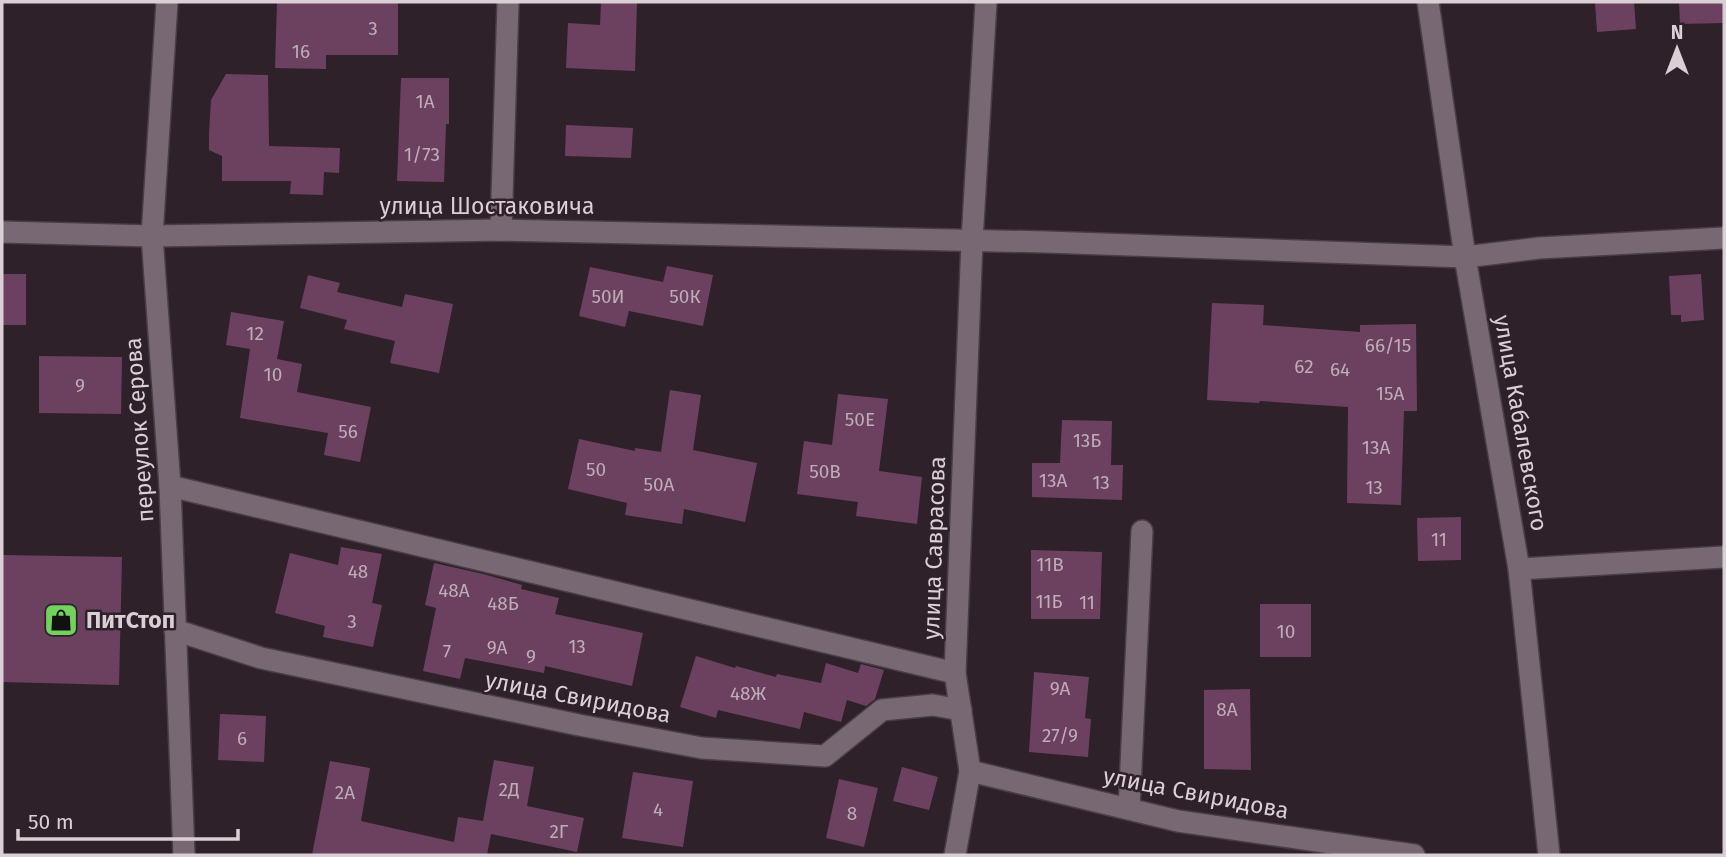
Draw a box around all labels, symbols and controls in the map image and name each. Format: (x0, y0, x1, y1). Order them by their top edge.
north arrow (1642, 14, 1712, 84)
house number: 3 (368, 17, 378, 40)
text: N (1671, 21, 1683, 44)
house number: 16 (292, 40, 310, 63)
house number: 1А (415, 90, 435, 113)
house number: 1/73 (404, 143, 440, 166)
street label: улица Шостаковича (380, 192, 594, 220)
house number: 50И (591, 285, 625, 308)
house number: 50К (669, 285, 701, 308)
street label: улица Кабалевского (1488, 313, 1554, 533)
house number: 12 (246, 322, 264, 345)
house number: 66/15 (1365, 334, 1411, 357)
street label: переулок Серова (119, 337, 159, 523)
house number: 62 (1294, 355, 1314, 378)
house number: 64 (1330, 358, 1350, 381)
house number: 10 (264, 363, 282, 386)
house number: 9 (75, 374, 85, 397)
house number: 15А (1376, 382, 1404, 405)
house number: 50Е (845, 408, 875, 431)
house number: 56 (338, 420, 358, 443)
house number: 13Б (1073, 429, 1101, 452)
house number: 13А (1362, 436, 1390, 459)
street label: улица Саврасова (917, 456, 951, 640)
house number: 50 (586, 458, 606, 481)
house number: 50В (809, 460, 841, 483)
house number: 13А (1039, 469, 1067, 492)
house number: 13 (1092, 471, 1110, 494)
house number: 50А (643, 473, 675, 496)
house number: 13 (1365, 476, 1383, 499)
house number: 11 (1431, 528, 1447, 551)
house number: 11В (1036, 553, 1064, 576)
house number: 48 (348, 560, 368, 583)
house number: 48А (438, 579, 470, 602)
house number: 11Б (1035, 590, 1063, 613)
house number: 11 (1079, 591, 1095, 614)
house number: 48Б (487, 592, 519, 615)
shop icon: ПитСтоп (42, 601, 80, 639)
place label: ПитСтоп (86, 606, 175, 634)
house number: 3 (347, 610, 357, 633)
house number: 10 (1277, 620, 1295, 643)
house number: 13 (568, 635, 586, 658)
house number: 9А (487, 636, 507, 659)
house number: 7 (443, 640, 451, 663)
house number: 9 (526, 645, 536, 668)
street label: улица Свиридова (483, 665, 673, 729)
house number: 9А (1050, 677, 1070, 700)
house number: 48Ж (730, 682, 766, 705)
house number: 8А (1216, 698, 1238, 721)
house number: 27/9 (1042, 724, 1078, 747)
house number: 6 (237, 727, 247, 750)
street label: улица Свиридова (1101, 761, 1291, 825)
house number: 2Д (498, 778, 520, 801)
house number: 2А (335, 781, 355, 804)
scale bar (18, 798, 238, 842)
house number: 4 (653, 798, 663, 821)
house number: 8 (847, 802, 857, 825)
text: 50 m (28, 809, 74, 835)
house number: 2Г (549, 820, 569, 843)

